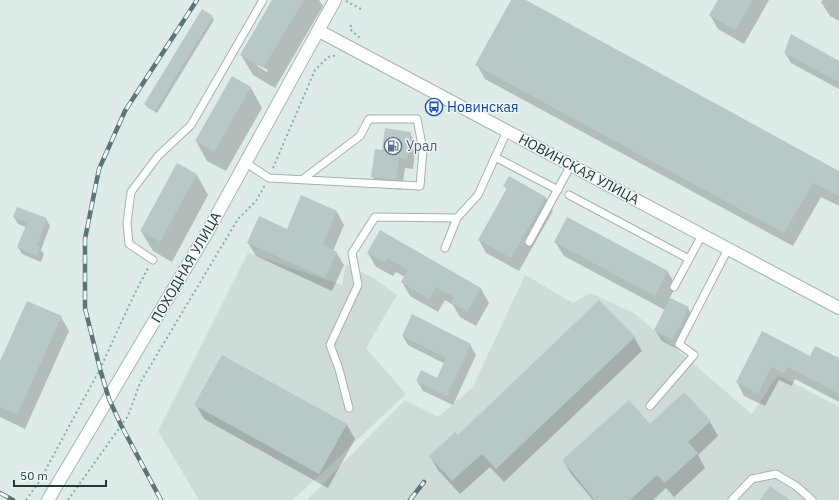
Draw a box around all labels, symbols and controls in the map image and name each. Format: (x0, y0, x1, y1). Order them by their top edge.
bus stop icon: Новинская (424, 97, 444, 117)
place label: Новинская (447, 98, 519, 116)
street label: НОВИНСКАЯ УЛИЦА (516, 130, 643, 208)
fuel station icon: Урал (383, 136, 403, 156)
place label: Урал (406, 137, 437, 155)
street label: ПОХОДНАЯ УЛИЦА (147, 208, 225, 326)
scale bar (14, 462, 106, 488)
text: 50 m (20, 468, 48, 483)

